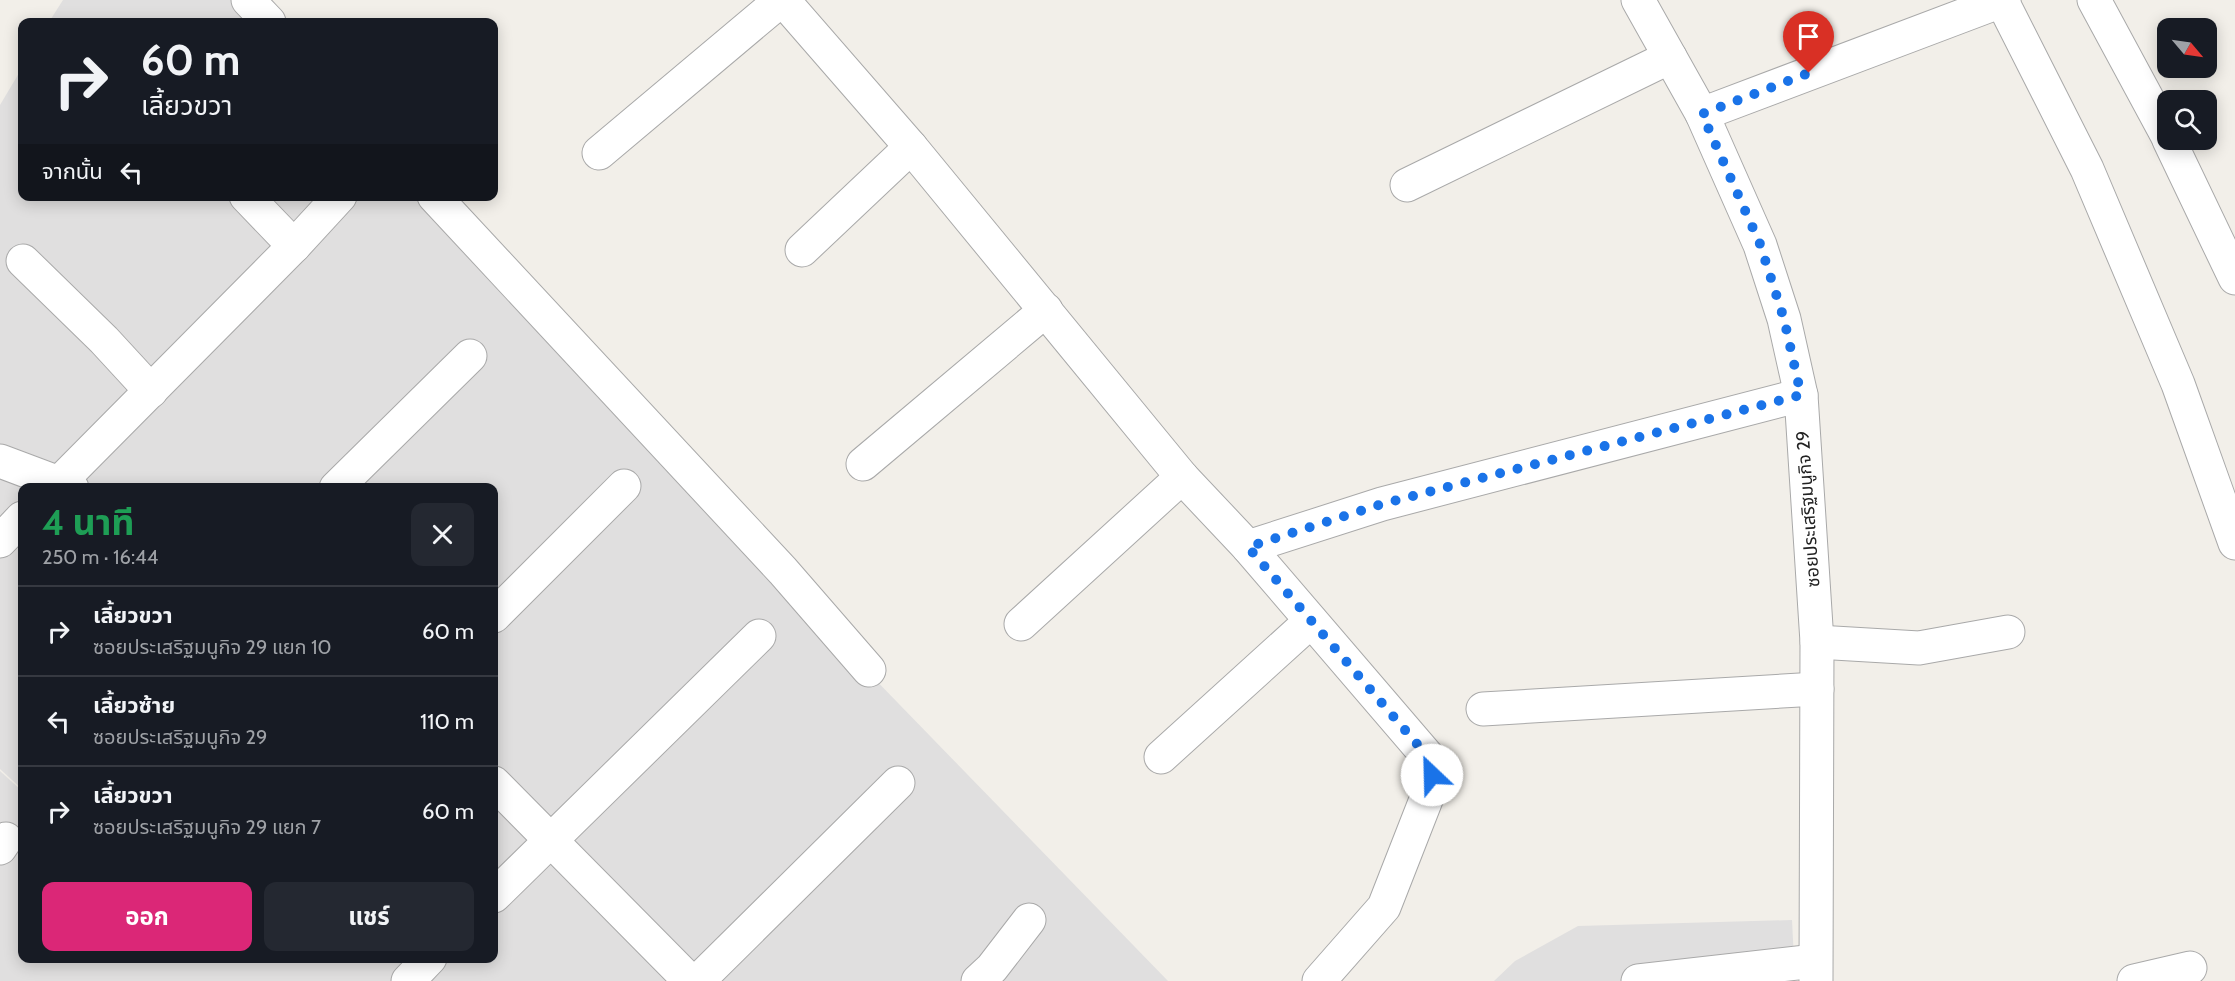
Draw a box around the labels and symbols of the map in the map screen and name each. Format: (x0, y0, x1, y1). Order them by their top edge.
pin (1783, 11, 1834, 73)
north arrow (2157, 18, 2217, 78)
street label: ซอยประเสริฐมนูกิจ 29 (1792, 430, 1825, 588)
position arrow (1400, 743, 1464, 807)

